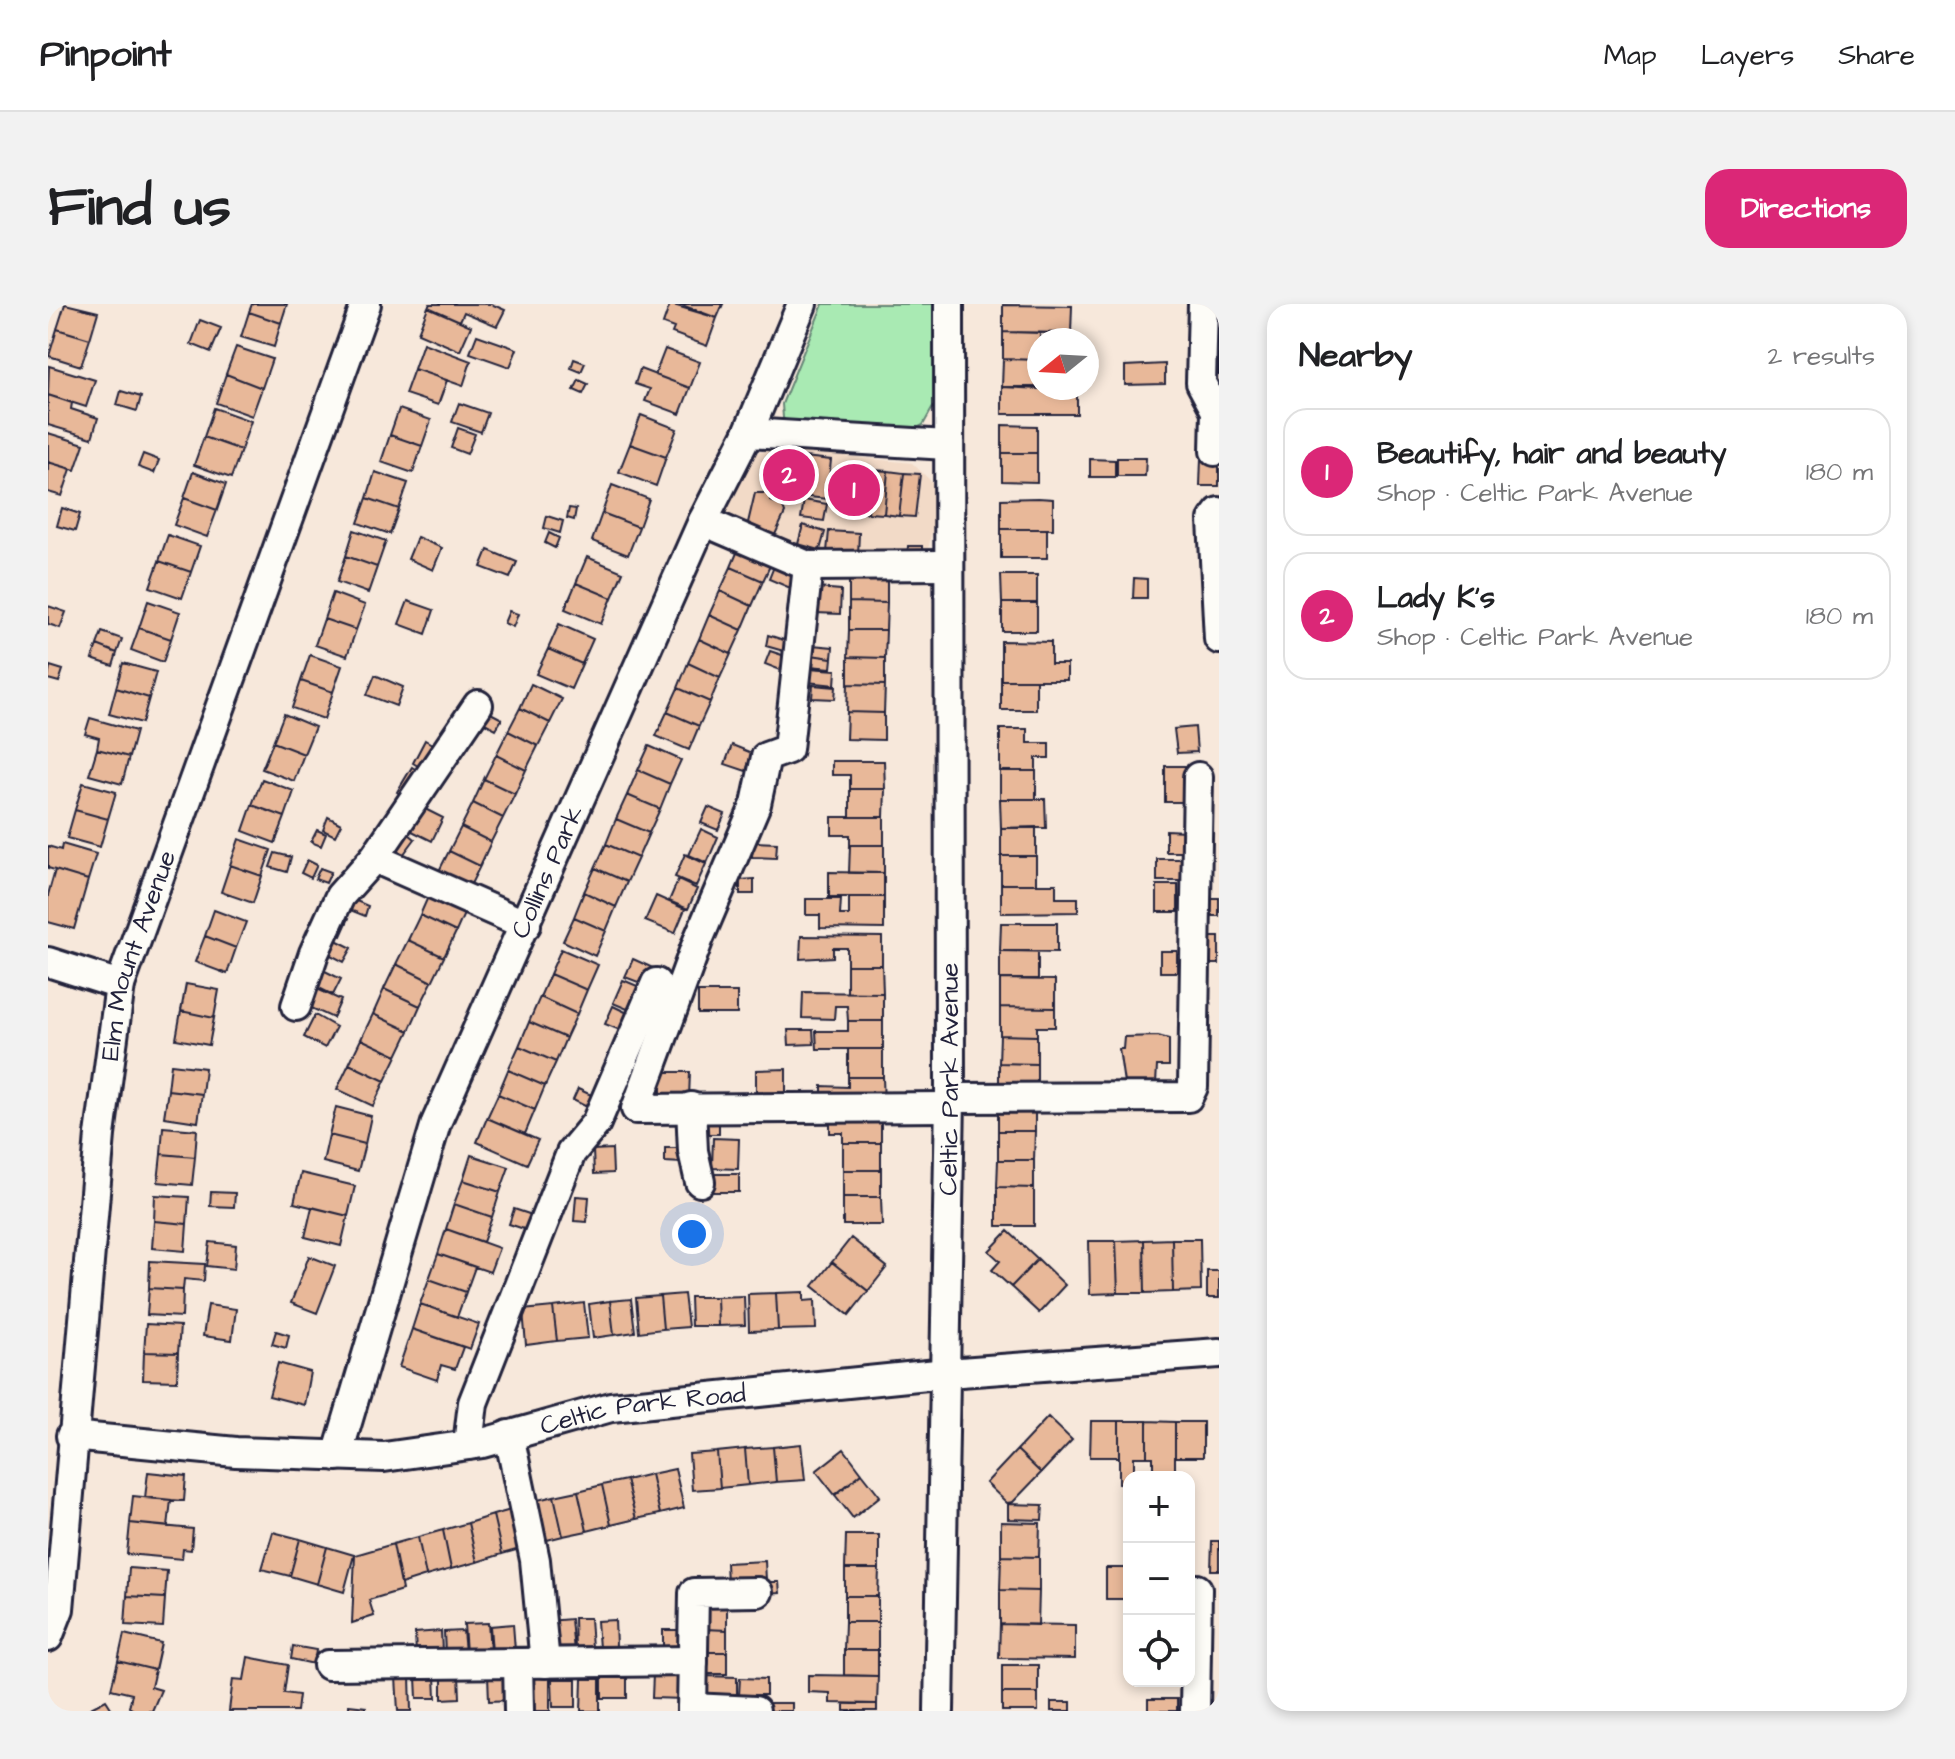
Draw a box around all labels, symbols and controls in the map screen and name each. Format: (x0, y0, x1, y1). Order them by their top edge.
text: Pinpoint (40, 29, 172, 81)
text: Map (1604, 36, 1657, 75)
text: Layers (1701, 36, 1794, 75)
text: Share (1838, 36, 1915, 75)
text: Find us (48, 169, 231, 247)
button: Directions (1705, 169, 1907, 248)
north arrow (1027, 328, 1099, 400)
text: Nearby (1299, 332, 1413, 380)
text: 2 results (1767, 338, 1875, 374)
text: Beautify, hair and beauty (1377, 433, 1726, 475)
pin: 2 (763, 445, 815, 505)
text: 1 (1325, 454, 1329, 490)
text: 180 m (1806, 454, 1873, 490)
pin: 1 (828, 460, 880, 520)
text: Shop · Celtic Park Avenue (1377, 475, 1693, 511)
text: Lady K's (1377, 577, 1495, 619)
text: 2 (1320, 598, 1334, 634)
text: 180 m (1806, 598, 1873, 634)
text: Shop · Celtic Park Avenue (1377, 619, 1693, 655)
street label: Collins Park (502, 800, 593, 944)
street label: Elm Mount Avenue (92, 846, 185, 1063)
street label: Celtic Park Avenue (930, 963, 968, 1196)
your location (672, 1214, 712, 1254)
street label: Celtic Park Road (536, 1375, 747, 1444)
map controls (1123, 1471, 1195, 1687)
button: + (1123, 1471, 1195, 1543)
button: − (1123, 1543, 1195, 1615)
button: locate (1123, 1615, 1195, 1687)

